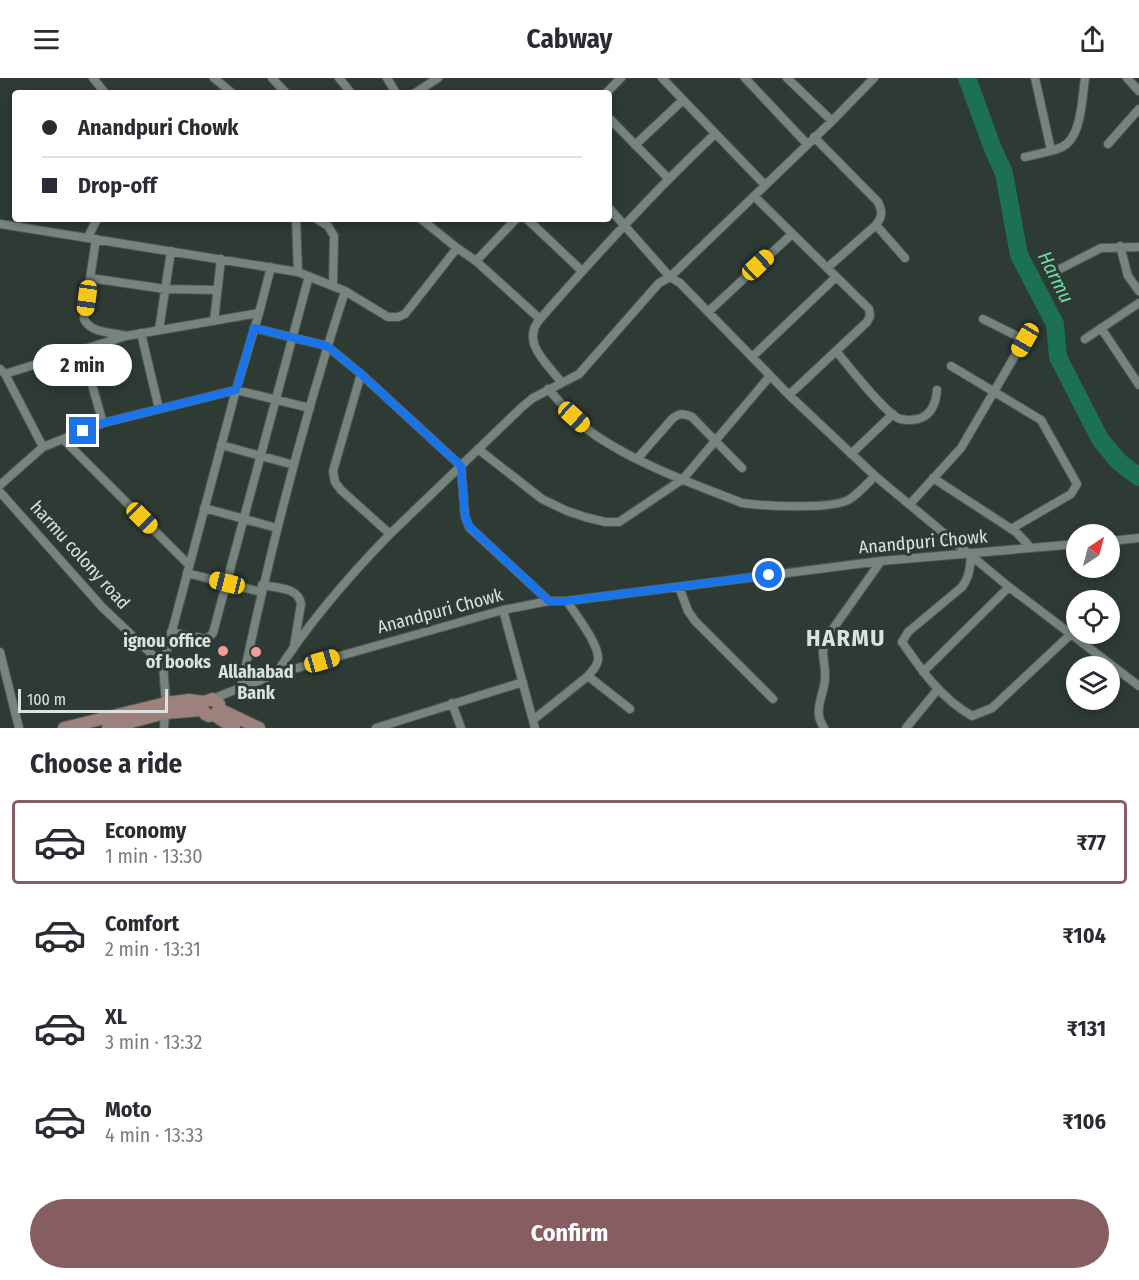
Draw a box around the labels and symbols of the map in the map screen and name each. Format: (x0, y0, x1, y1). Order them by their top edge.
car (739, 246, 777, 284)
water label: Harmu (1033, 247, 1079, 307)
car (76, 279, 98, 317)
car (1008, 320, 1042, 360)
callout: 2 min (34, 344, 132, 386)
car (555, 398, 593, 436)
route end (69, 417, 96, 444)
street label: harmu colony road (26, 496, 134, 614)
car (123, 499, 161, 537)
north arrow (1066, 524, 1120, 578)
street label: Anandpuri Chowk (858, 525, 989, 559)
route start (755, 561, 782, 588)
car (207, 570, 247, 596)
street label: Anandpuri Chowk (375, 584, 506, 638)
district label: HARMU (806, 624, 886, 652)
place label: ignou office of books (123, 630, 211, 673)
marker: ignou office of books (216, 644, 230, 658)
marker: Allahabad Bank (249, 645, 263, 659)
car (302, 647, 342, 675)
place label: Allahabad Bank (217, 661, 294, 704)
scale bar (18, 686, 168, 714)

